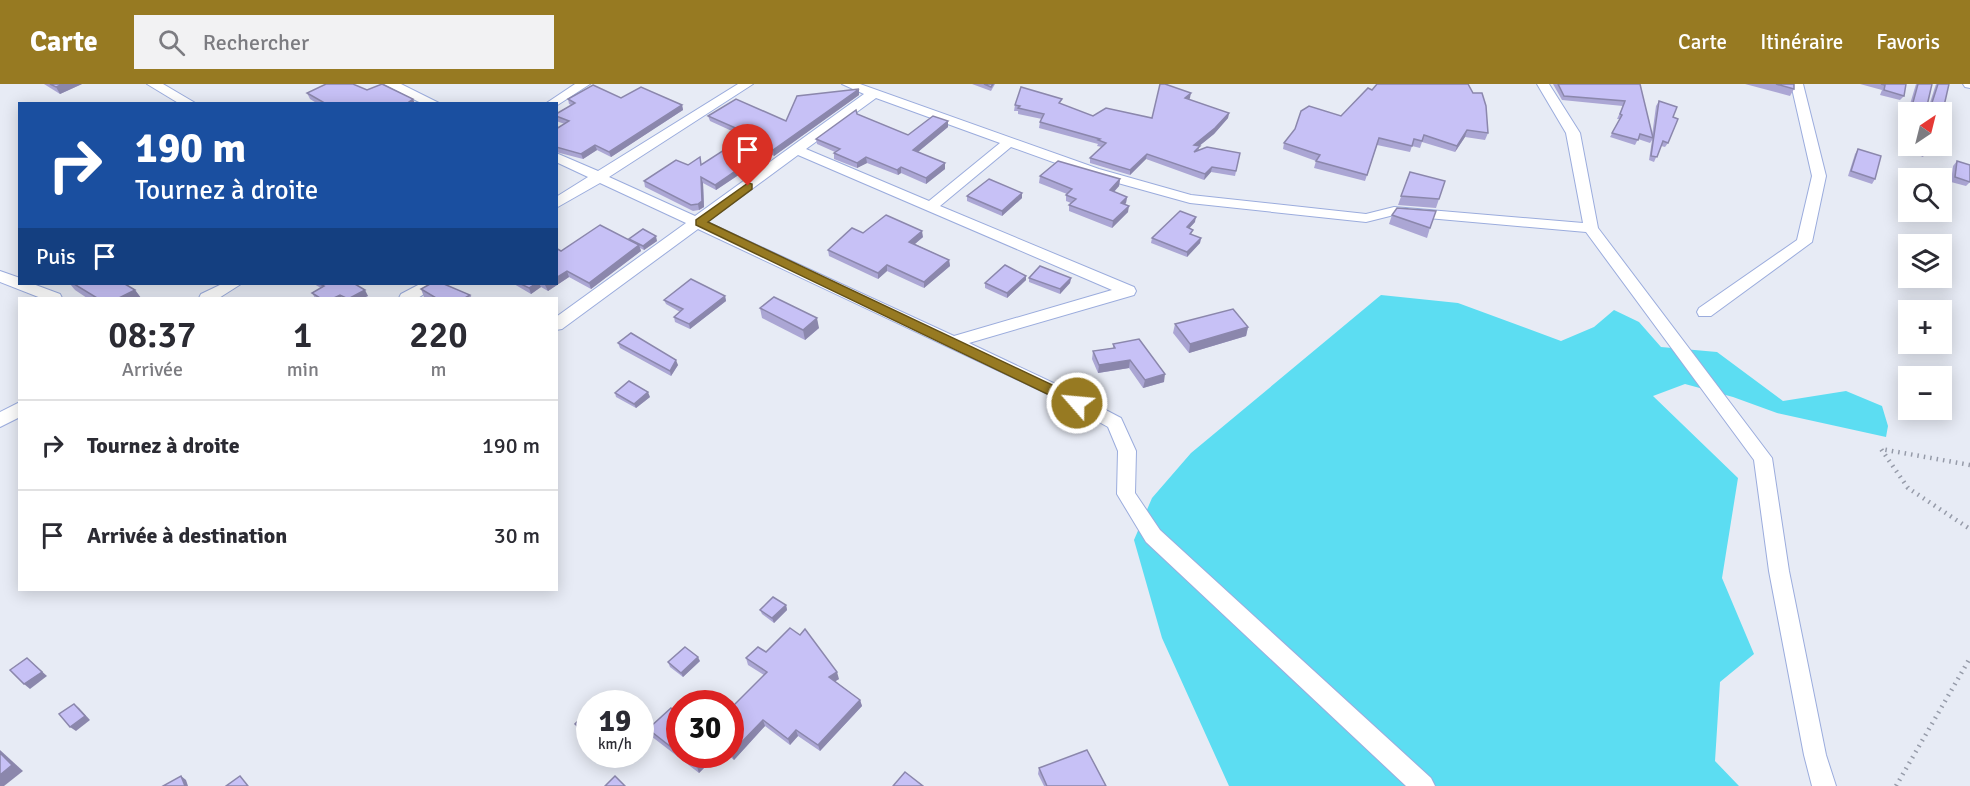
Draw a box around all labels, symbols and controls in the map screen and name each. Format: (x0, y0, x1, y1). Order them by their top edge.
search box (134, 15, 554, 69)
text: Carte (30, 25, 98, 59)
icon: search (155, 26, 188, 59)
text: Rechercher (203, 29, 309, 56)
text: Carte (1678, 29, 1727, 55)
text: Itinéraire (1760, 29, 1843, 55)
text: Favoris (1876, 29, 1940, 55)
north arrow (1898, 102, 1952, 156)
map controls (1898, 102, 1952, 420)
text: 190 m (135, 123, 246, 174)
pin (722, 124, 773, 186)
icon: right (36, 126, 114, 204)
icon: arrive (731, 133, 764, 166)
button: search (1898, 168, 1952, 222)
text: Tournez à droite (135, 174, 318, 207)
button: layers (1898, 234, 1952, 288)
icon: arrive (88, 240, 121, 273)
text: Puis (36, 243, 76, 270)
button: + (1898, 300, 1952, 354)
text: 08:37 (108, 313, 196, 358)
text: 1 (293, 313, 313, 358)
text: 220 (409, 313, 468, 358)
text: Arrivée (122, 357, 183, 382)
text: min (287, 357, 319, 382)
text: m (430, 357, 446, 382)
button: − (1898, 366, 1952, 420)
position arrow (1045, 371, 1109, 435)
icon: right (36, 429, 69, 462)
text: Tournez à droite (87, 432, 240, 459)
text: 190 m (482, 432, 540, 459)
icon: arrive (36, 519, 69, 552)
text: Arrivée à destination (87, 522, 287, 549)
text: 30 m (494, 522, 540, 549)
speed limit sign: 30 (666, 690, 744, 768)
text: 19 (599, 703, 631, 740)
text: km/h (598, 735, 632, 753)

